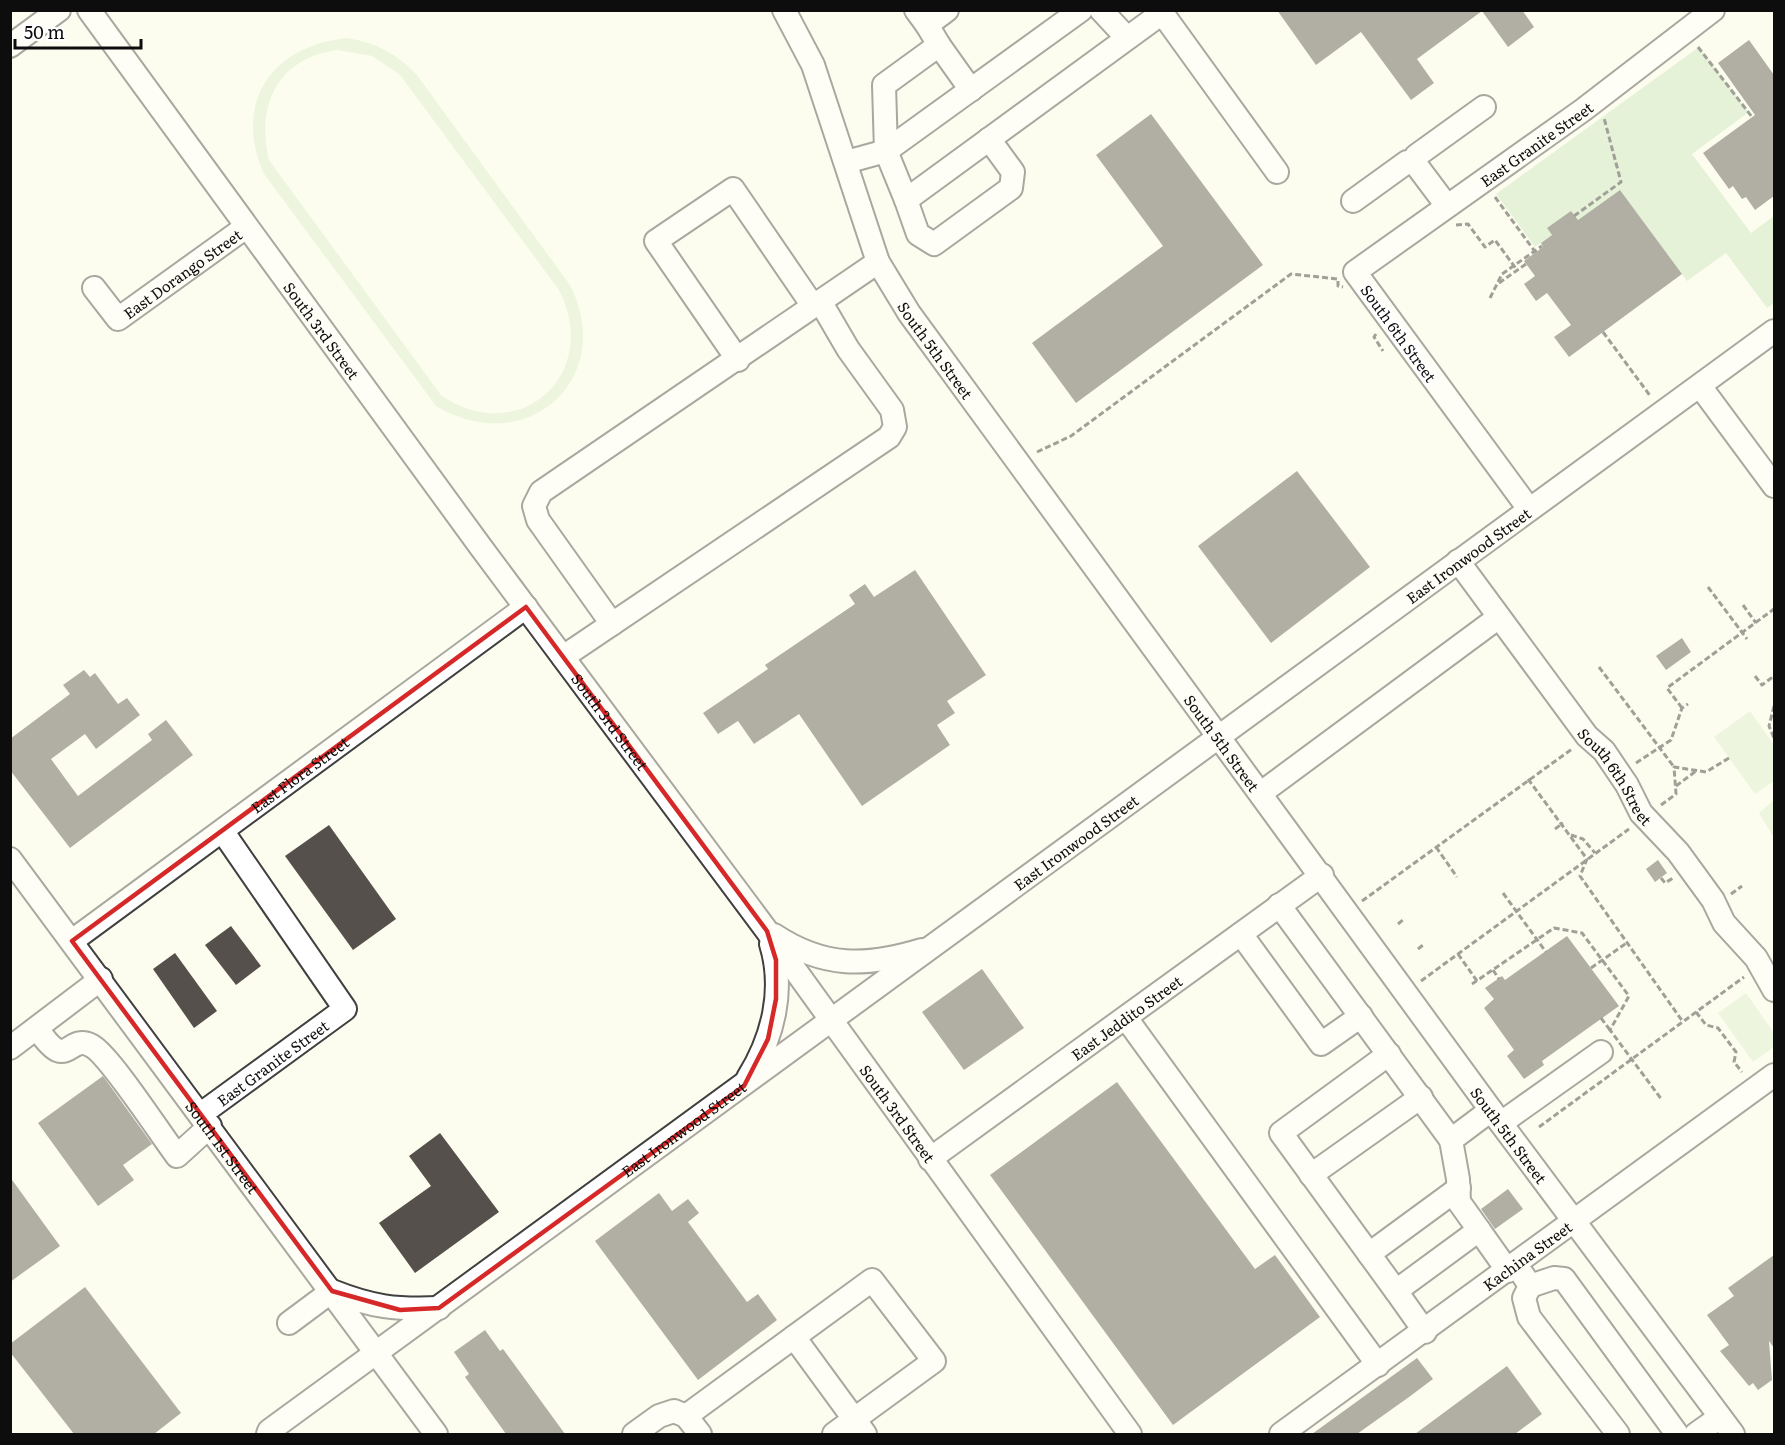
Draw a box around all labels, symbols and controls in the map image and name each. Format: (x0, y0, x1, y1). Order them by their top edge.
scale bar (15, 12, 141, 50)
text: 50 m (24, 18, 65, 45)
street label: East Granite Street (1475, 95, 1597, 192)
street label: East Dorango Street (118, 222, 246, 324)
street label: South 3rd Street (279, 276, 366, 384)
street label: South 6th Street (1356, 279, 1442, 387)
street label: South 5th Street (893, 297, 979, 403)
street label: East Ironwood Street (1401, 501, 1535, 608)
street label: South 3rd Street (567, 668, 655, 775)
street label: South 5th Street (1179, 689, 1266, 796)
street label: South 6th Street (1573, 722, 1658, 830)
street label: East Flora Street (245, 730, 353, 818)
street label: East Ironwood Street (1008, 788, 1143, 895)
street label: East Jeddito Street (1066, 969, 1186, 1065)
street label: East Granite Street (211, 1013, 333, 1111)
street label: South 3rd Street (855, 1059, 942, 1167)
street label: East Ironwood Street (616, 1075, 750, 1182)
street label: South 5th Street (1466, 1082, 1553, 1188)
street label: South 1st Street (181, 1095, 265, 1198)
street label: Kachina Street (1477, 1215, 1576, 1295)

